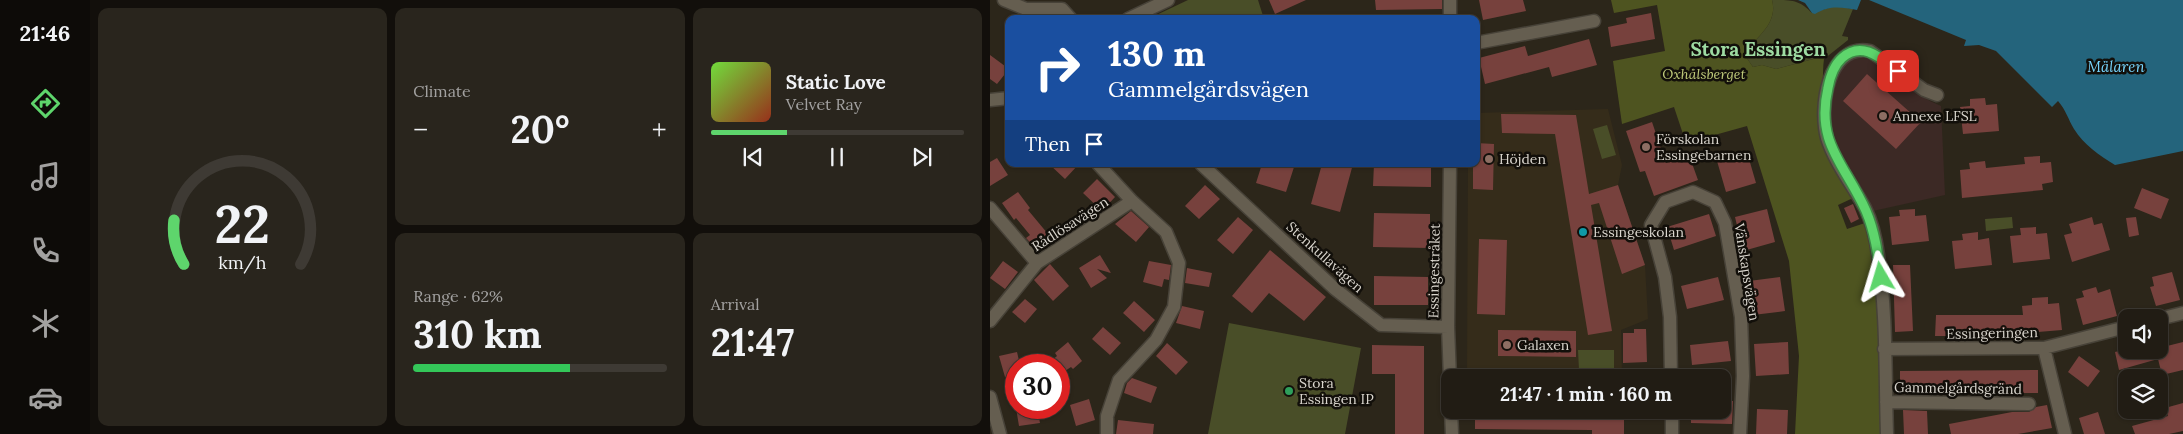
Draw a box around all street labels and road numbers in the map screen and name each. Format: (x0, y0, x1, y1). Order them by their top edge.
street label: Rådlösavägen (1028, 192, 1112, 255)
street label: Stenkullavägen (1283, 218, 1368, 297)
street label: Vänskapsvägen (1730, 221, 1764, 323)
street label: Essingestråket (1424, 223, 1444, 319)
street label: Essingeringen (1946, 323, 2038, 343)
street label: Gammelgårdsgränd (1894, 378, 2022, 398)

